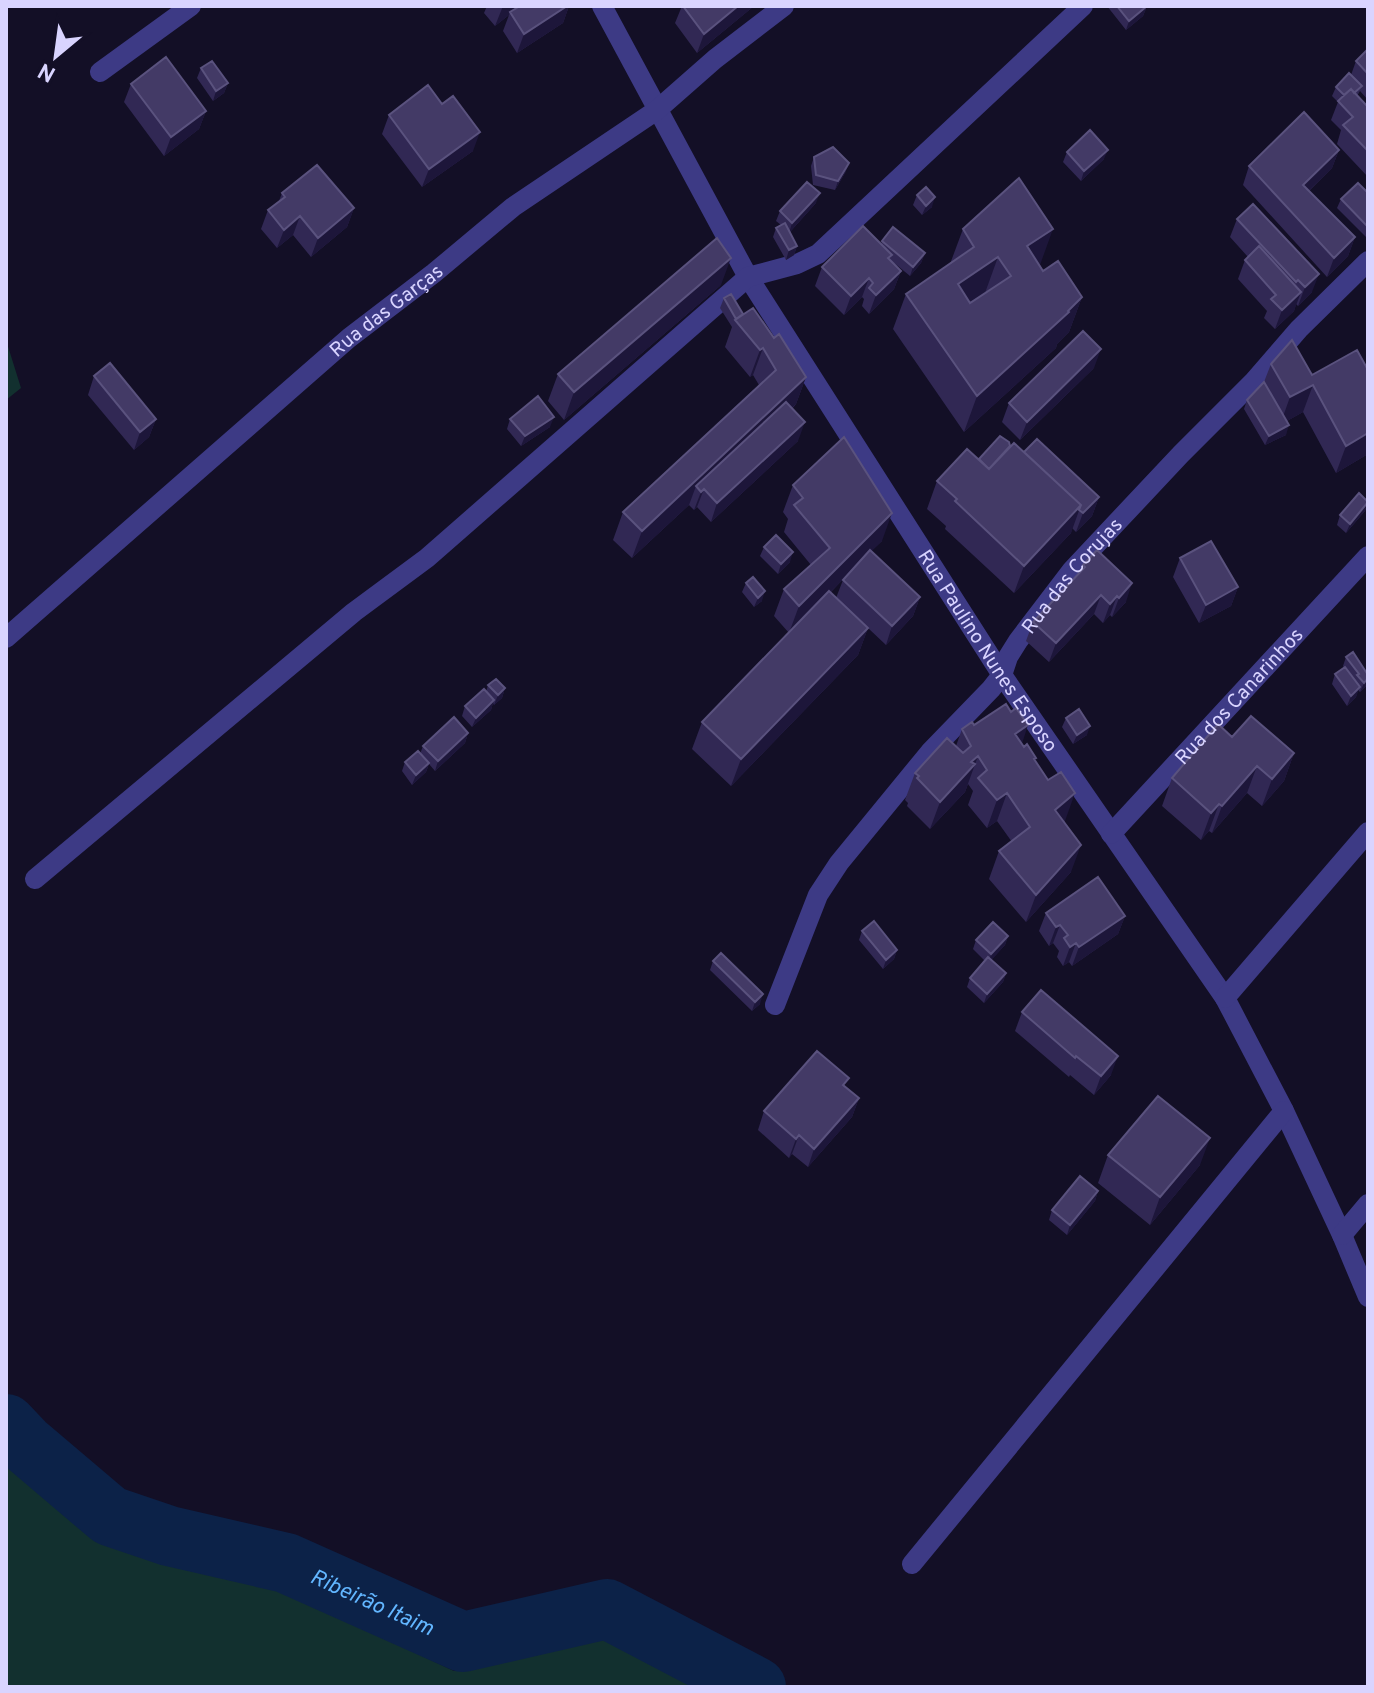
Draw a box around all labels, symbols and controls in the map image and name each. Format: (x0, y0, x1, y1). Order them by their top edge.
north arrow (16, 16, 96, 96)
text: N (34, 56, 61, 87)
street label: Rua das Garças (325, 260, 450, 364)
street label: Rua das Corujas (1017, 513, 1129, 640)
street label: Rua Paulino Nunes Esposo (911, 546, 1063, 758)
street label: Rua dos Canarinhos (1170, 623, 1310, 771)
water label: Ribeirão Itaim (305, 1565, 437, 1643)

